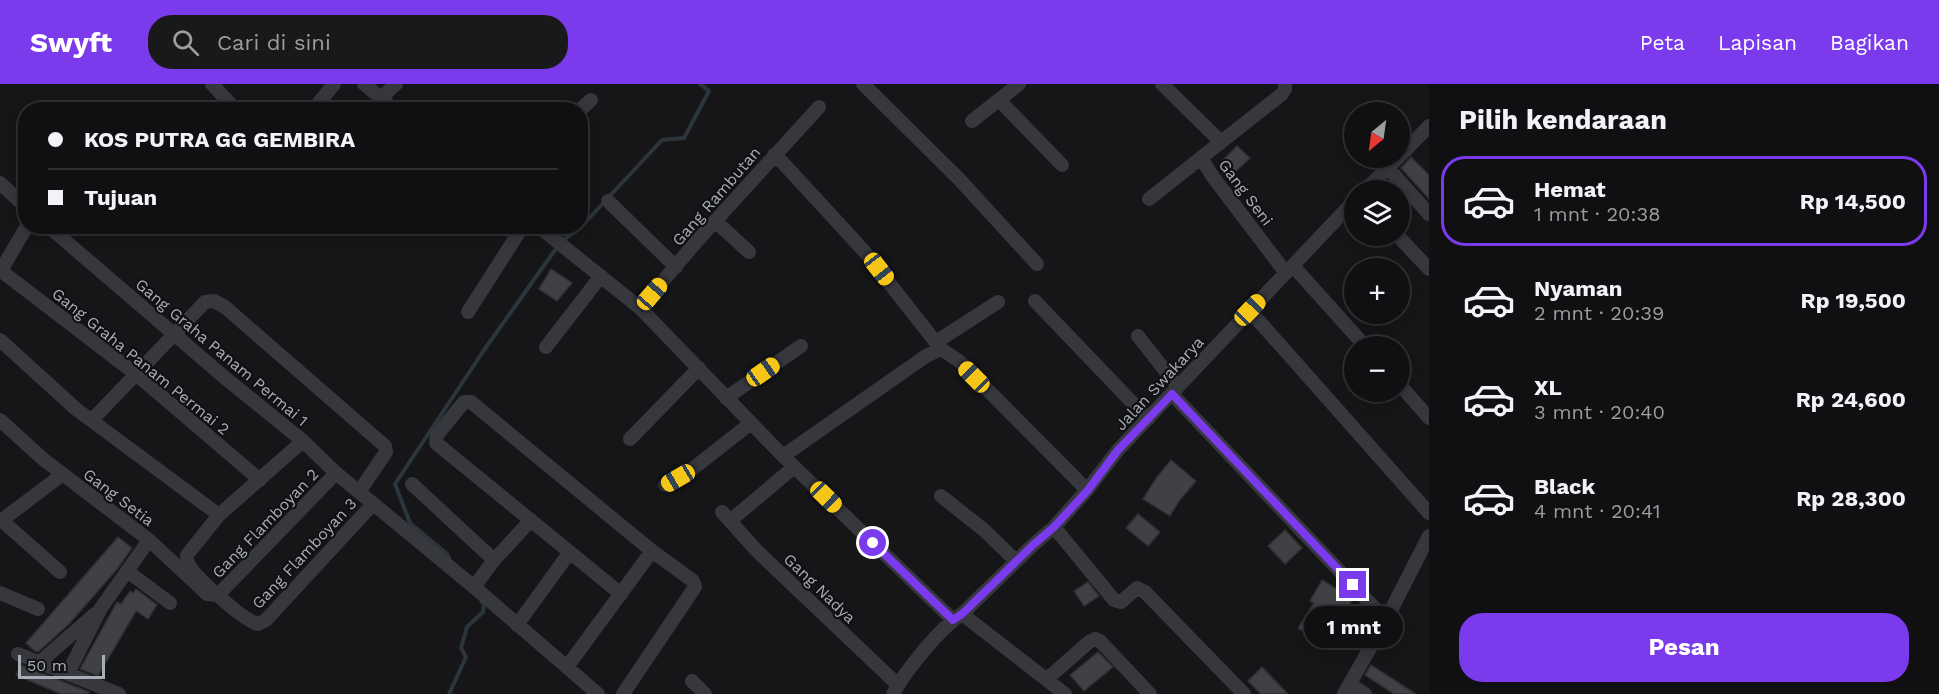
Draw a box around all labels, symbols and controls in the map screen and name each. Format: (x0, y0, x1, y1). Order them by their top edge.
search box (148, 15, 568, 69)
text: Swyft (30, 26, 112, 59)
icon: search (169, 26, 202, 59)
text: Cari di sini (217, 30, 331, 55)
text: Peta (1640, 30, 1685, 55)
text: Lapisan (1718, 30, 1797, 55)
text: Bagikan (1830, 30, 1909, 55)
north arrow (1344, 102, 1410, 168)
map controls (1344, 102, 1410, 402)
text: Pilih kendaraan (1459, 104, 1667, 136)
text: KOS PUTRA GG GEMBIRA (84, 127, 355, 152)
street label: Gang Rambutan (668, 143, 765, 250)
street label: Gang Seni (1214, 155, 1277, 229)
icon: car (1462, 174, 1516, 228)
text: Hemat (1534, 177, 1606, 202)
button: layers (1344, 180, 1410, 246)
text: Tujuan (84, 185, 157, 210)
text: Rp 14,500 (1800, 189, 1906, 214)
text: 1 mnt · 20:38 (1534, 202, 1660, 226)
car (861, 249, 897, 289)
button: + (1344, 258, 1410, 324)
icon: car (1462, 273, 1516, 327)
street label: Gang Graha Panam Permai 1 (132, 275, 312, 430)
car (633, 275, 671, 313)
text: Nyaman (1534, 276, 1622, 301)
street label: Gang Graha Panam Permai 2 (48, 284, 233, 439)
text: Rp 19,500 (1801, 288, 1906, 313)
car (1231, 291, 1269, 329)
text: 2 mnt · 20:39 (1534, 301, 1664, 325)
street label: Jalan Swakarya (1111, 333, 1208, 434)
button: − (1344, 336, 1410, 402)
car (743, 354, 783, 390)
car (955, 358, 993, 396)
icon: car (1462, 372, 1516, 426)
text: XL (1534, 375, 1562, 400)
text: Rp 24,600 (1796, 387, 1906, 412)
text: 3 mnt · 20:40 (1534, 400, 1665, 424)
car (658, 461, 698, 495)
street label: Gang Setia (80, 465, 158, 530)
street label: Gang Flamboyan 2 (208, 465, 322, 582)
icon: car (1462, 471, 1516, 525)
text: Black (1534, 474, 1595, 499)
car (807, 478, 845, 516)
text: Rp 28,300 (1796, 486, 1906, 511)
street label: Gang Flamboyan 3 (248, 494, 361, 613)
text: 4 mnt · 20:41 (1534, 499, 1661, 523)
route start (859, 529, 886, 556)
street label: Gang Nadya (780, 549, 859, 627)
route end (1339, 571, 1366, 598)
callout: 1 mnt (1304, 606, 1402, 648)
button: Pesan (1459, 613, 1909, 682)
text: 1 mnt (1326, 615, 1381, 639)
scale bar (18, 652, 105, 680)
text: 50 m (27, 656, 67, 675)

